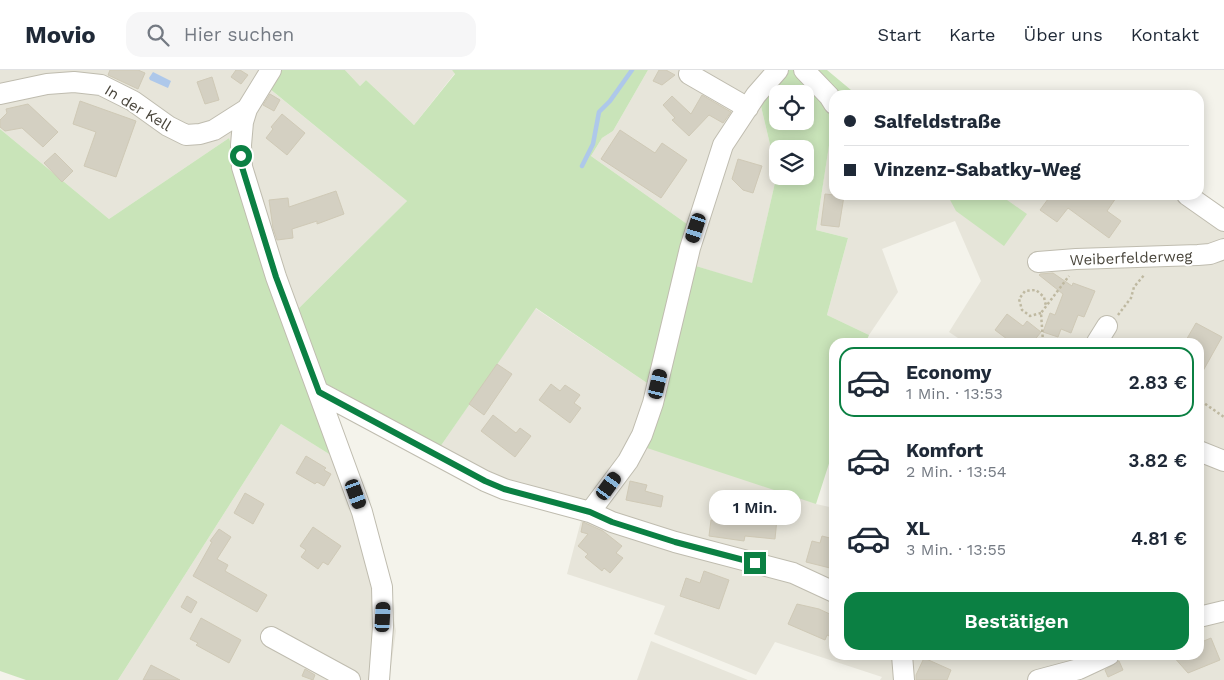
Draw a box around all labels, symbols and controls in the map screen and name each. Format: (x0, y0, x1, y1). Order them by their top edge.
search box (126, 12, 476, 57)
text: Movio (25, 21, 96, 49)
icon: search (144, 21, 172, 49)
text: Hier suchen (184, 23, 294, 46)
text: Start (877, 24, 921, 45)
text: Karte (949, 24, 996, 45)
text: Über uns (1024, 24, 1103, 45)
text: Kontakt (1131, 24, 1199, 45)
street label: In der Kell (101, 81, 175, 135)
map controls (769, 85, 814, 185)
button: locate (769, 85, 814, 130)
text: Salfeldstraße (874, 110, 1001, 133)
button: layers (769, 140, 814, 185)
route start (230, 145, 252, 167)
text: Vinzenz-Sabatky-Weg (874, 158, 1081, 181)
car (684, 211, 707, 245)
street label: Weiberfelderweg (1069, 247, 1193, 269)
icon: car (846, 360, 891, 405)
text: Economy (906, 361, 991, 384)
car (647, 368, 668, 400)
text: 2.83 € (1129, 371, 1187, 394)
text: 1 Min. · 13:53 (906, 384, 1003, 403)
icon: car (846, 438, 891, 483)
text: Komfort (906, 439, 983, 462)
text: 3.82 € (1128, 449, 1187, 472)
text: 2 Min. · 13:54 (906, 462, 1006, 481)
car (594, 469, 623, 503)
car (343, 477, 368, 511)
callout: 1 Min. (709, 490, 801, 526)
text: 1 Min. (733, 498, 777, 517)
icon: car (846, 516, 891, 561)
text: XL (906, 517, 930, 540)
text: 4.81 € (1131, 527, 1187, 550)
text: 3 Min. · 13:55 (906, 540, 1006, 559)
route end (744, 552, 766, 574)
button: Bestätigen (844, 592, 1189, 650)
car (374, 602, 391, 632)

